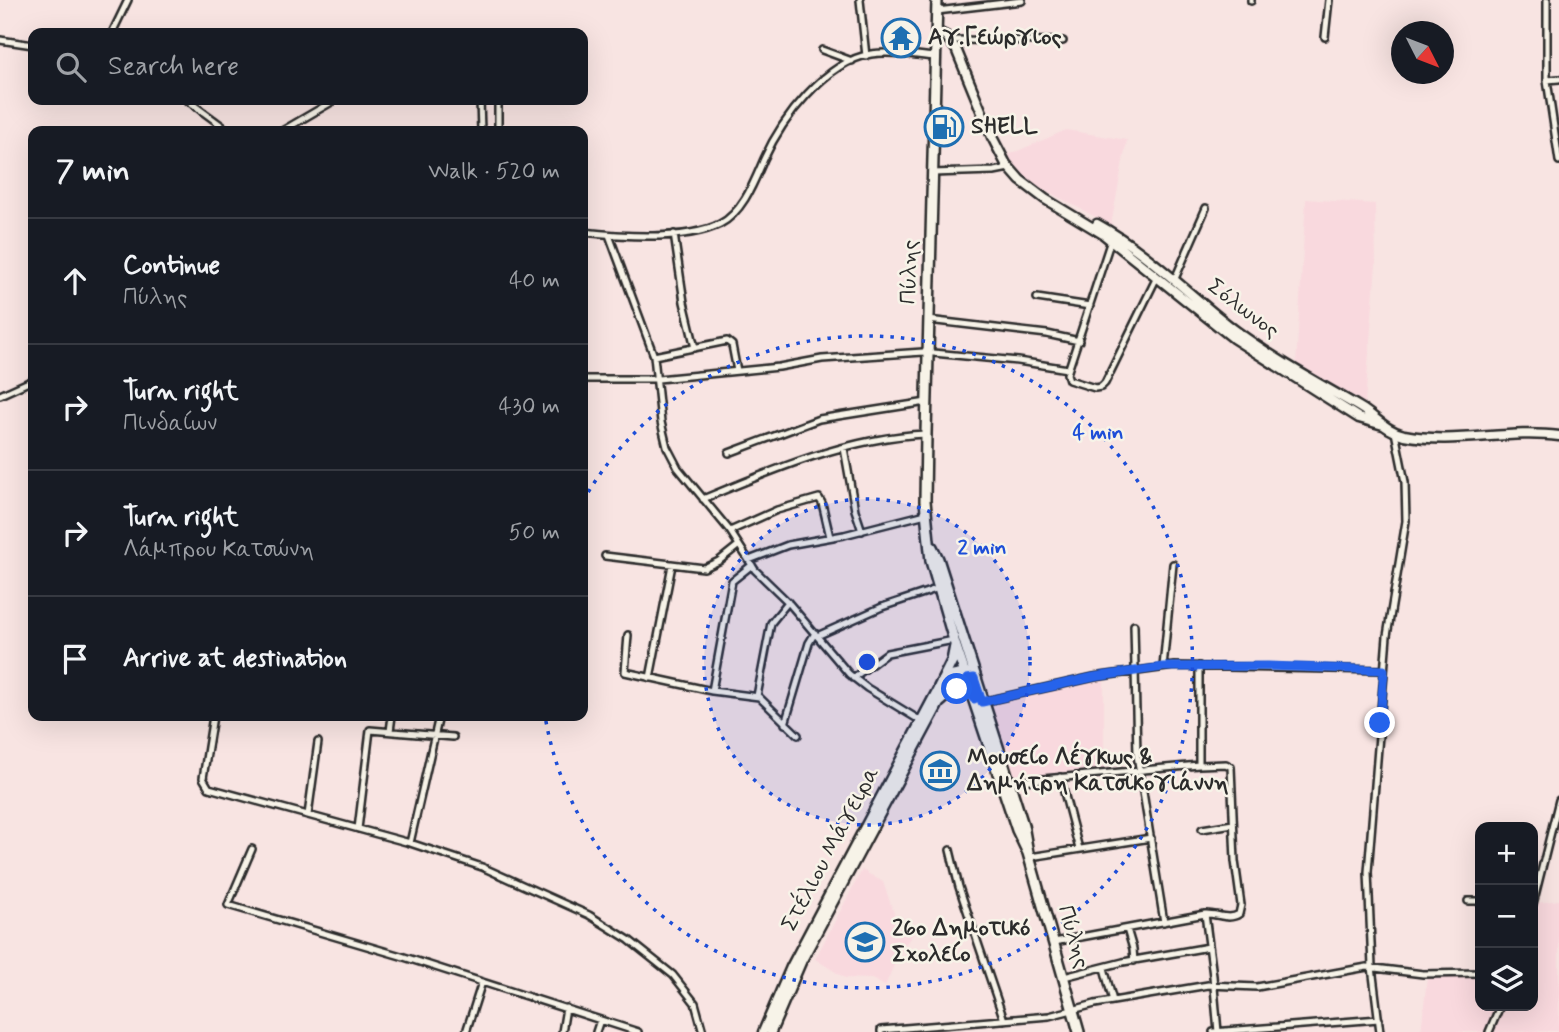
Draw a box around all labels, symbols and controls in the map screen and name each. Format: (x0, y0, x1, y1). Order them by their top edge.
temple icon: Αγ.Γεώργιος (880, 17, 922, 59)
north arrow (1391, 21, 1454, 84)
place label: Αγ.Γεώργιος (928, 23, 1062, 53)
search box (28, 28, 588, 105)
icon: search (52, 48, 90, 86)
text: Search here (108, 50, 239, 84)
fuel station icon: SHELL (923, 106, 965, 148)
place label: SHELL (971, 112, 1039, 142)
text: 7 min (56, 152, 130, 191)
text: Walk · 520 m (428, 157, 560, 187)
street label: Πύλης (894, 239, 926, 305)
text: Continue (123, 249, 220, 283)
icon: ahead (56, 262, 94, 300)
text: 40 m (509, 266, 560, 296)
street label: Σόλωνος (1201, 272, 1285, 346)
text: Πύλης (123, 283, 187, 313)
text: Turn right (123, 375, 239, 409)
icon: right (56, 388, 94, 426)
text: 430 m (499, 392, 560, 422)
text: Πινδαίων (123, 409, 217, 439)
text: 4 min (1072, 419, 1124, 447)
text: Turn right (123, 501, 239, 535)
icon: right (56, 514, 94, 552)
text: 50 m (509, 518, 560, 548)
text: 2 min (957, 534, 1007, 562)
text: Λάμπρου Κατσώνη (123, 535, 314, 565)
icon: arrive (56, 640, 94, 678)
text: Arrive at destination (123, 642, 347, 676)
centre of rings (855, 650, 879, 674)
route start (941, 673, 972, 704)
route end (1364, 707, 1395, 738)
place label: Μουσείο Λέγκως & Δημήτρη Κατσικογιάννη (966, 741, 1229, 799)
museum icon: Μουσείο Λέγκως & Δημήτρη Κατσικογιάννη (919, 750, 961, 792)
street label: Στέλιου Μάγειρα (773, 760, 887, 937)
map controls (1475, 822, 1538, 1011)
button: + (1475, 822, 1538, 885)
button: − (1475, 885, 1538, 948)
street label: Πύλης (1050, 902, 1096, 972)
place label: 26ο Δημοτικό Σχολείο (892, 914, 1030, 970)
school or university icon: 26ο Δημοτικό Σχολείο (844, 921, 886, 963)
button: layers (1475, 948, 1538, 1011)

